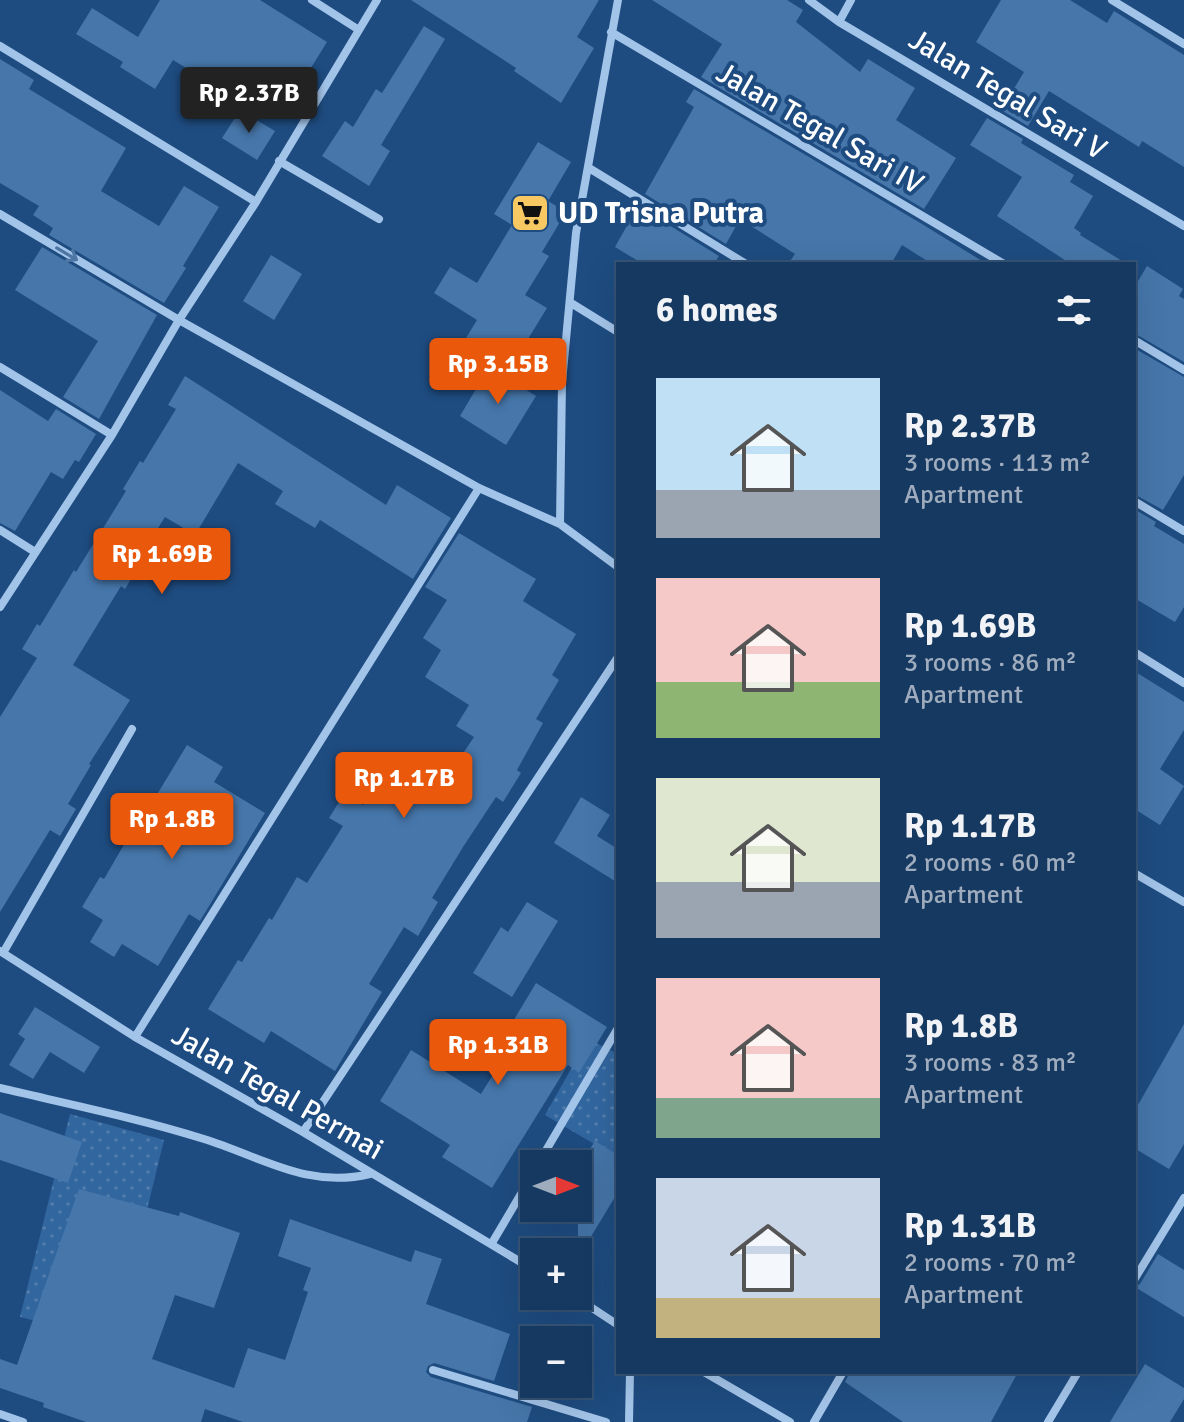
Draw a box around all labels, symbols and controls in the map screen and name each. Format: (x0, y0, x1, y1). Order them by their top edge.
street label: Jalan Tegal Sari V (902, 21, 1113, 168)
street label: Jalan Tegal Sari IV (710, 54, 930, 203)
pin: Rp 2.37B (166, 67, 332, 135)
text: Rp 2.37B (198, 77, 300, 109)
supermarket icon: UD Trisna Putra (509, 192, 551, 234)
place label: UD Trisna Putra (558, 195, 764, 232)
one-way arrow (55, 246, 78, 262)
icon: filters (1052, 288, 1096, 332)
text: 6 homes (656, 289, 777, 331)
pin: Rp 3.15B (415, 338, 581, 406)
text: Rp 3.15B (447, 348, 549, 380)
text: Rp 2.37B (904, 405, 1036, 447)
icon: home (720, 410, 816, 506)
text: 3 rooms · 113 m² (904, 447, 1091, 479)
text: Apartment (904, 479, 1023, 511)
pin: Rp 1.69B (79, 528, 245, 596)
text: Rp 1.69B (111, 538, 213, 570)
text: Rp 1.69B (904, 605, 1036, 647)
icon: home (720, 610, 816, 706)
text: 3 rooms · 86 m² (904, 647, 1077, 679)
text: Apartment (904, 679, 1023, 711)
pin: Rp 1.17B (321, 752, 487, 820)
text: Rp 1.17B (353, 762, 455, 794)
pin: Rp 1.8B (98, 793, 246, 861)
text: Rp 1.8B (128, 803, 216, 835)
text: Rp 1.17B (904, 805, 1036, 847)
icon: home (720, 810, 816, 906)
text: 2 rooms · 60 m² (904, 847, 1077, 879)
text: Apartment (904, 879, 1023, 911)
text: Rp 1.8B (904, 1005, 1018, 1047)
icon: home (720, 1010, 816, 1106)
street label: Jalan Tegal Permai (165, 1017, 390, 1168)
pin: Rp 1.31B (415, 1019, 581, 1087)
text: Rp 1.31B (447, 1029, 549, 1061)
text: 3 rooms · 83 m² (904, 1047, 1077, 1079)
text: Apartment (904, 1079, 1023, 1111)
north arrow (520, 1150, 592, 1222)
map controls (520, 1150, 592, 1398)
text: Rp 1.31B (904, 1205, 1036, 1247)
icon: home (720, 1210, 816, 1306)
button: + (520, 1238, 592, 1310)
text: 2 rooms · 70 m² (904, 1247, 1077, 1279)
text: Apartment (904, 1279, 1023, 1311)
button: − (520, 1326, 592, 1398)

